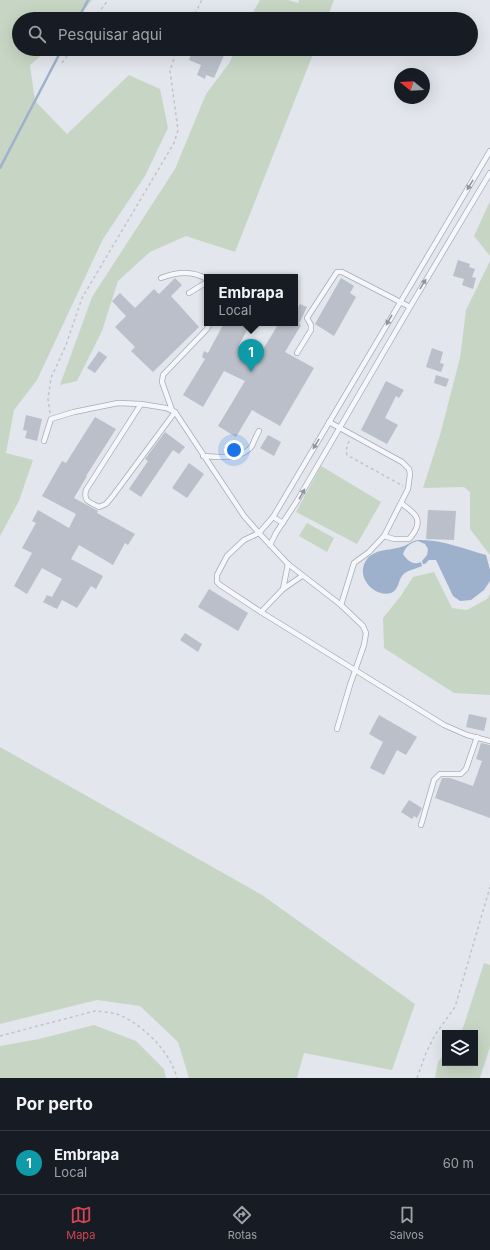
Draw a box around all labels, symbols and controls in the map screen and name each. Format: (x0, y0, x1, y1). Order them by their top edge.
search box (12, 12, 478, 56)
icon: search (26, 23, 48, 45)
text: Pesquisar aqui (58, 25, 162, 44)
north arrow (394, 68, 430, 104)
one-way arrow (467, 179, 474, 191)
popup (204, 274, 298, 326)
one-way arrow (420, 278, 427, 290)
text: Embrapa (218, 283, 284, 302)
text: Local (218, 302, 252, 318)
one-way arrow (386, 314, 393, 326)
pin: 1 (238, 339, 264, 372)
one-way arrow (313, 438, 320, 450)
your location (224, 440, 244, 460)
one-way arrow (298, 488, 305, 500)
map controls (442, 1030, 478, 1066)
button: layers (442, 1030, 478, 1066)
text: Por perto (16, 1094, 93, 1114)
text: Embrapa (54, 1145, 119, 1164)
text: 1 (26, 1155, 32, 1171)
text: 60 m (443, 1155, 474, 1171)
text: Local (54, 1164, 87, 1180)
tab: Mapa (66, 1204, 95, 1242)
tab: Rotas (228, 1204, 257, 1242)
tab: Salvos (389, 1204, 424, 1242)

